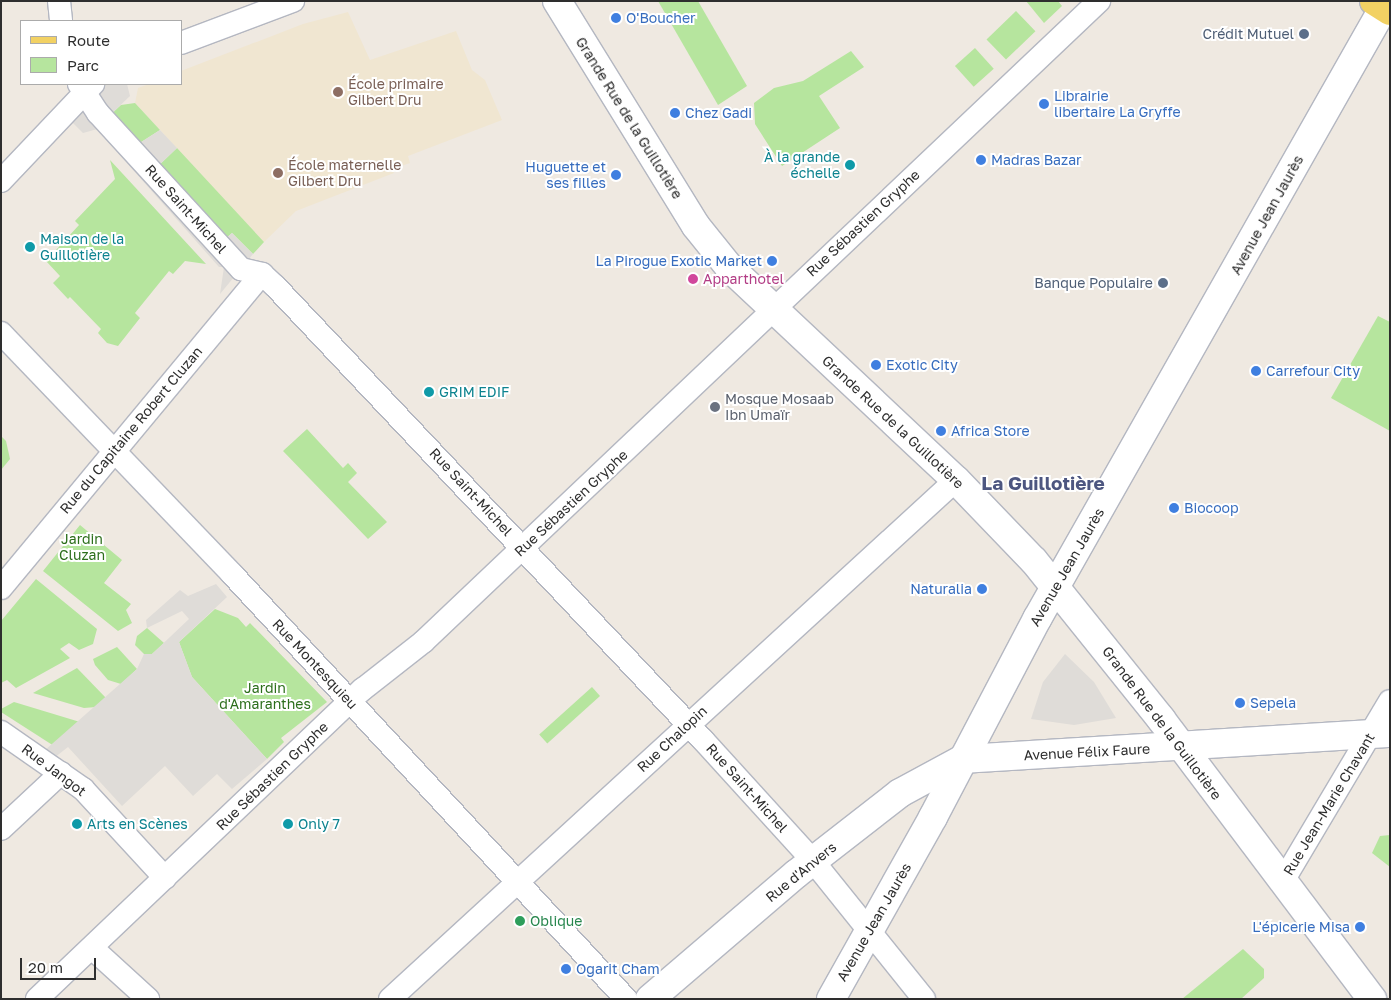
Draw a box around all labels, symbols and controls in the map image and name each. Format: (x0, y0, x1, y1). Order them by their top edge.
place label: O'Boucher (626, 10, 696, 26)
marker: O'Boucher (610, 12, 622, 24)
legend (20, 20, 182, 85)
place label: Crédit Mutuel (1202, 26, 1294, 42)
marker: Crédit Mutuel (1298, 28, 1310, 40)
text: Route (67, 31, 110, 49)
street label: Grande Rue de la Guillotière (572, 34, 686, 202)
text: Parc (67, 56, 99, 74)
place label: École primaire Gilbert Dru (348, 76, 444, 108)
marker: École primaire Gilbert Dru (332, 86, 344, 98)
place label: Librairie libertaire La Gryffe (1054, 88, 1181, 120)
marker: Librairie libertaire La Gryffe (1038, 98, 1050, 110)
place label: Chez Gadi (685, 105, 752, 121)
marker: Chez Gadi (669, 107, 681, 119)
place label: À la grande échelle (764, 149, 840, 182)
place label: Madras Bazar (991, 152, 1082, 168)
street label: Avenue Jean Jaurès (1227, 152, 1307, 278)
marker: Madras Bazar (975, 154, 987, 166)
place label: École maternelle Gilbert Dru (288, 157, 401, 190)
place label: Huguette et ses filles (525, 159, 606, 192)
marker: À la grande échelle (844, 159, 856, 171)
street label: Rue Saint-Michel (142, 161, 230, 257)
street label: Rue Sébastien Gryphe (803, 166, 923, 280)
marker: École maternelle Gilbert Dru (272, 167, 284, 179)
marker: Huguette et ses filles (610, 169, 622, 181)
place label: Maison de la Guillotière (40, 231, 124, 264)
marker: Maison de la Guillotière (24, 241, 36, 253)
place label: La Pirogue Exotic Market (596, 253, 762, 269)
marker: La Pirogue Exotic Market (766, 255, 778, 267)
place label: Apparthotel (703, 271, 784, 287)
marker: Apparthotel (687, 273, 699, 285)
place label: Banque Populaire (1034, 275, 1153, 291)
marker: Banque Populaire (1157, 277, 1169, 289)
street label: Rue du Capitaine Robert Cluzan (56, 343, 206, 517)
street label: Grande Rue de la Guillotière (819, 352, 967, 492)
place label: Exotic City (886, 357, 958, 373)
marker: Exotic City (870, 359, 882, 371)
place label: Carrefour City (1266, 363, 1360, 379)
marker: Carrefour City (1250, 365, 1262, 377)
place label: GRIM EDIF (439, 384, 509, 400)
marker: GRIM EDIF (423, 386, 435, 398)
place label: Mosque Mosaab Ibn Umaïr (725, 391, 834, 424)
marker: Mosque Mosaab Ibn Umaïr (709, 401, 721, 413)
place label: Africa Store (951, 423, 1030, 439)
marker: Africa Store (935, 425, 947, 437)
street label: Rue Saint-Michel (426, 445, 516, 539)
street label: Rue Sébastien Gryphe (511, 446, 631, 560)
district label: La Guillotière (981, 472, 1105, 494)
place label: Biocoop (1184, 500, 1239, 516)
marker: Biocoop (1168, 502, 1180, 514)
street label: Avenue Jean Jaurès (1026, 505, 1108, 629)
park label: Jardin Cluzan (59, 531, 105, 564)
place label: Naturalia (910, 581, 972, 597)
marker: Naturalia (976, 583, 988, 595)
street label: Rue Montesquieu (269, 616, 361, 712)
street label: Grande Rue de la Guillotière (1099, 643, 1225, 803)
park label: Jardin d'Amaranthes (219, 680, 311, 712)
place label: Sepela (1250, 695, 1296, 711)
marker: Sepela (1234, 697, 1246, 709)
street label: Rue Chalopin (634, 702, 710, 776)
street label: Rue Sébastien Gryphe (213, 718, 331, 834)
street label: Rue Jean-Marie Chavant (1280, 730, 1378, 878)
street label: Rue Jangot (19, 740, 89, 800)
street label: Rue Saint-Michel (703, 740, 791, 836)
street label: Avenue Félix Faure (1023, 740, 1151, 764)
place label: Arts en Scènes (87, 816, 188, 832)
place label: Only 7 (298, 816, 340, 832)
marker: Arts en Scènes (71, 818, 83, 830)
marker: Only 7 (282, 818, 294, 830)
street label: Rue d'Anvers (762, 838, 840, 906)
street label: Avenue Jean Jaurès (833, 860, 915, 984)
place label: Oblique (530, 913, 582, 929)
marker: Oblique (514, 915, 526, 927)
place label: L'épicerie Misa (1252, 919, 1350, 935)
marker: L'épicerie Misa (1354, 921, 1366, 933)
scale bar (22, 948, 99, 980)
text: 20 m (28, 958, 63, 976)
place label: Ogarit Cham (576, 961, 660, 977)
marker: Ogarit Cham (560, 963, 572, 975)

